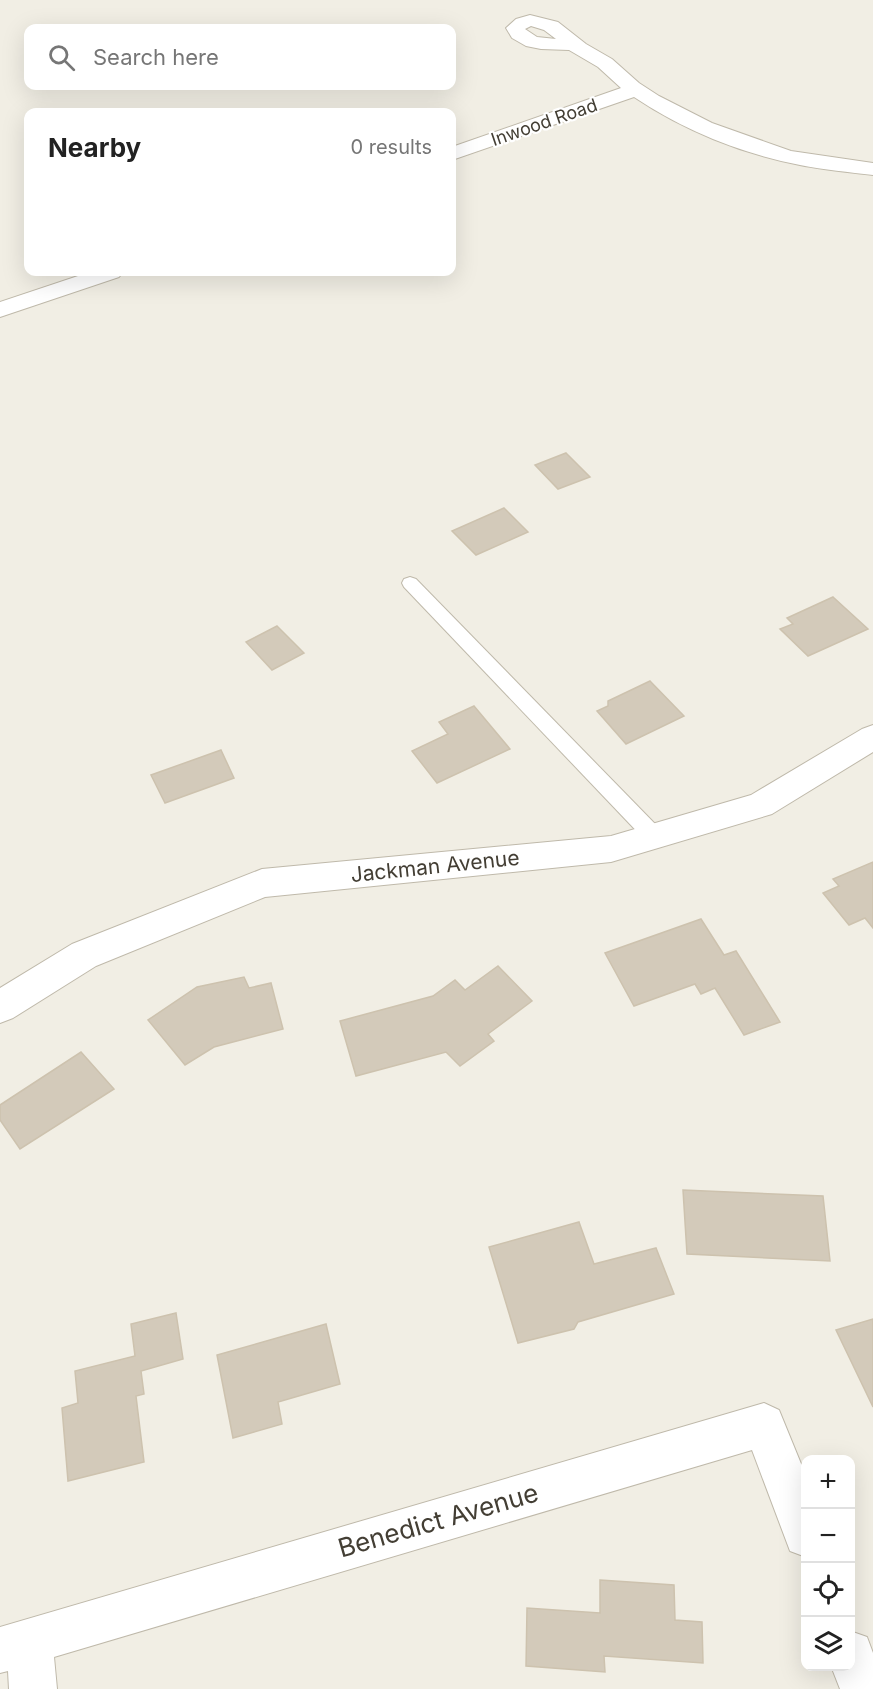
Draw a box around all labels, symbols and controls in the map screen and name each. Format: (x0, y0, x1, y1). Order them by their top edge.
search box (24, 24, 456, 90)
icon: search (45, 41, 78, 74)
text: Search here (93, 44, 219, 70)
street label: Inwood Road (488, 94, 600, 150)
text: Nearby (48, 132, 141, 163)
text: 0 results (350, 135, 432, 159)
street label: Jackman Avenue (349, 845, 521, 887)
map controls (801, 1455, 855, 1671)
button: + (801, 1455, 855, 1509)
street label: Benedict Avenue (334, 1477, 542, 1563)
button: − (801, 1509, 855, 1563)
button: locate (801, 1563, 855, 1617)
button: layers (801, 1617, 855, 1671)

